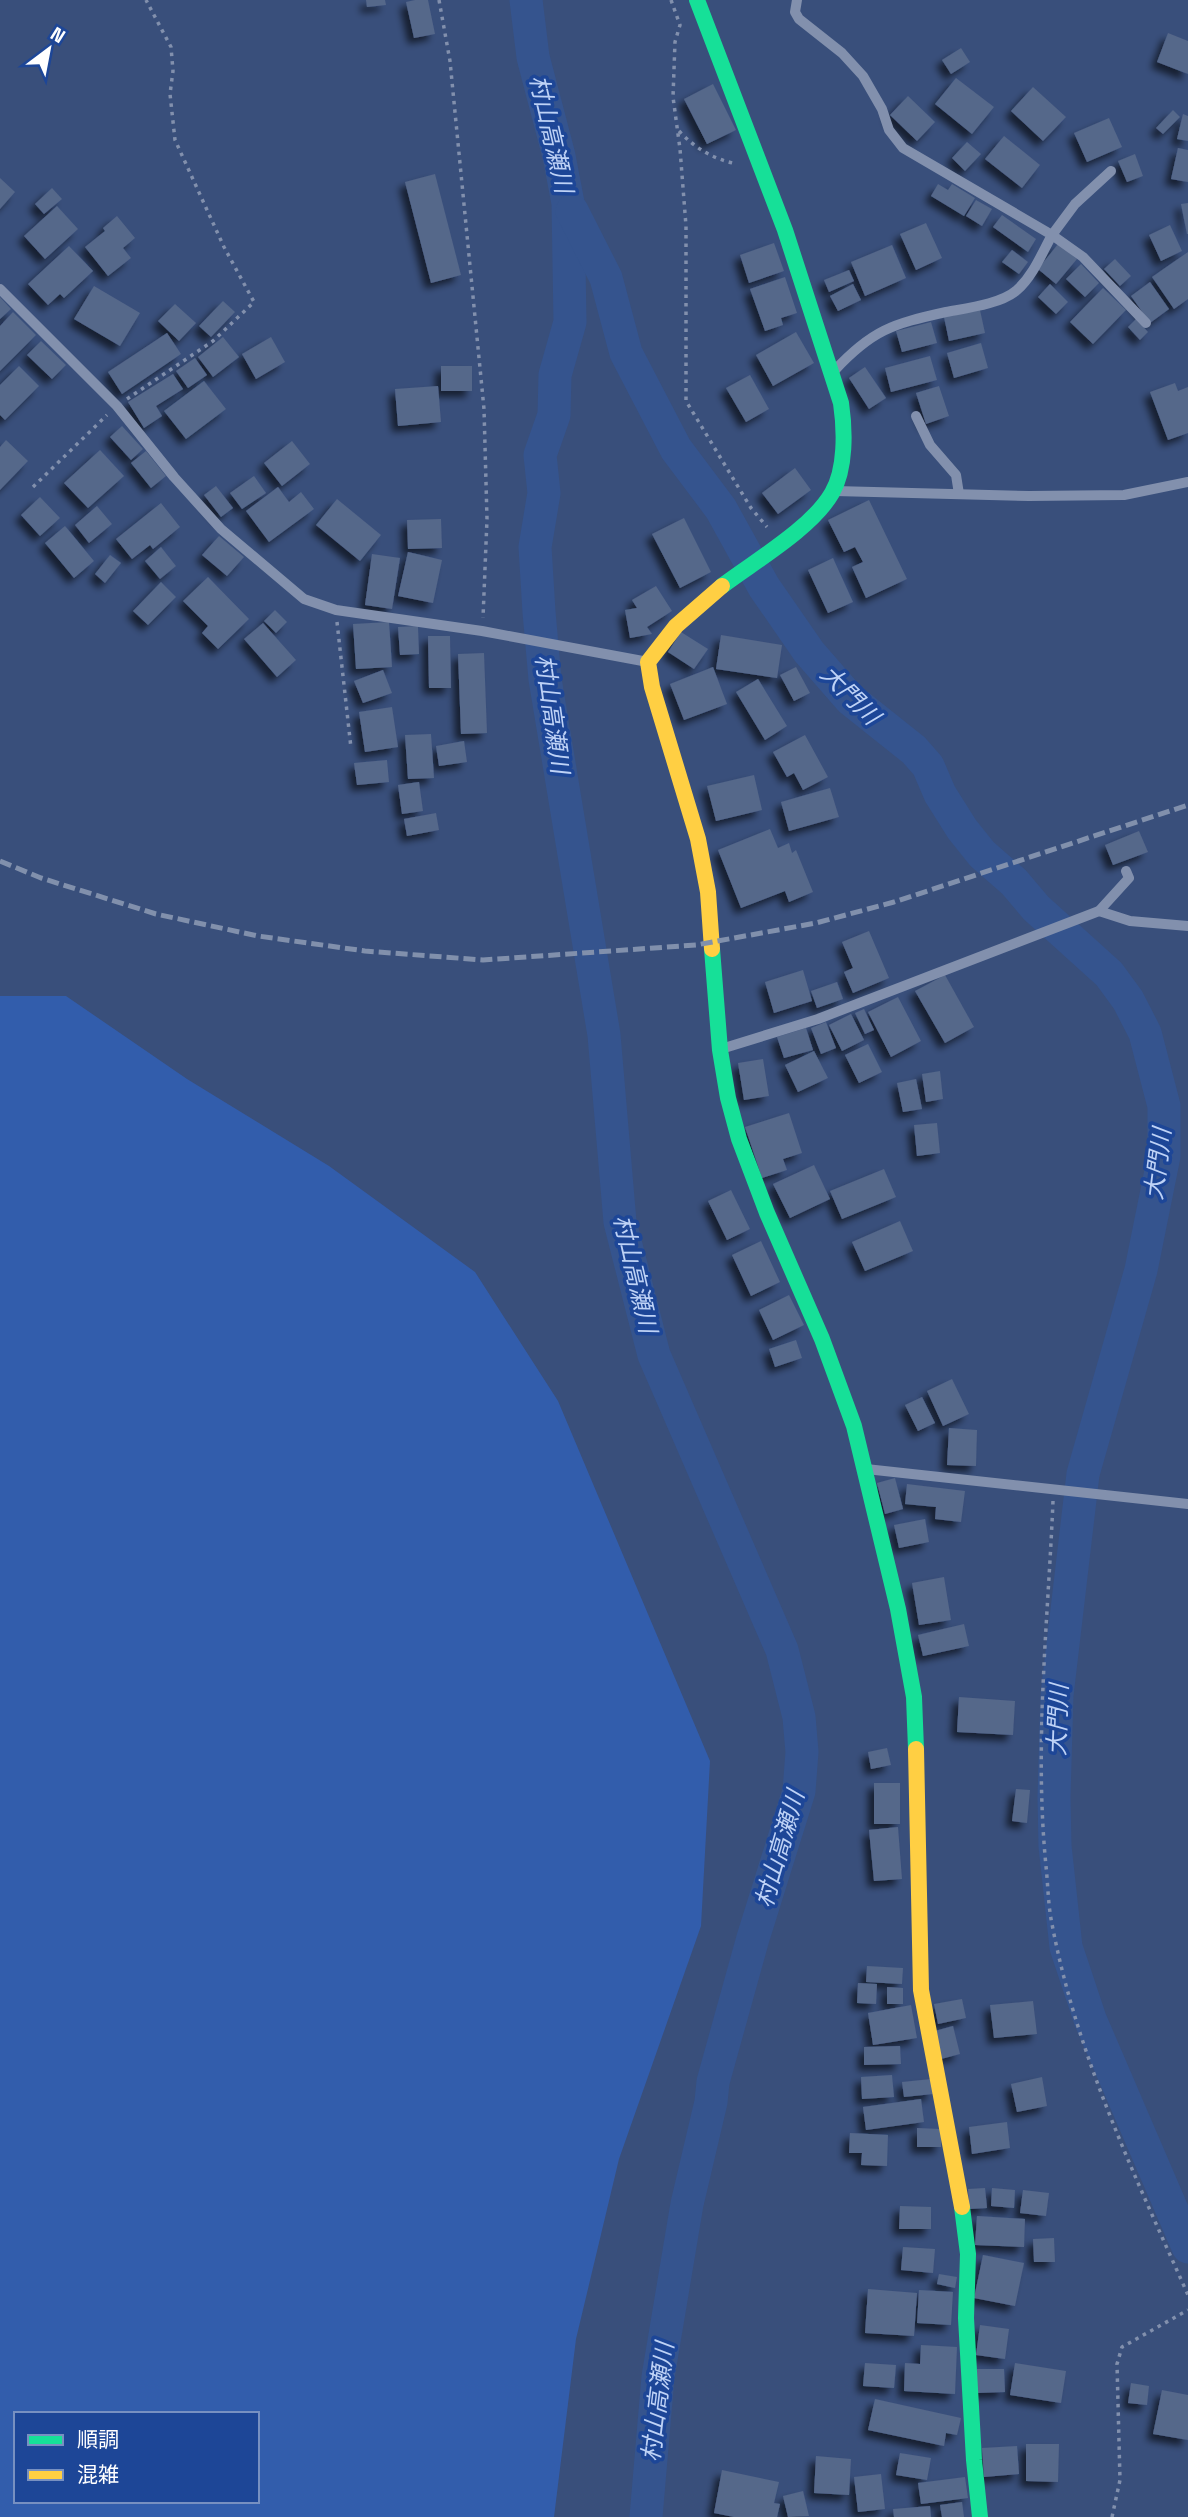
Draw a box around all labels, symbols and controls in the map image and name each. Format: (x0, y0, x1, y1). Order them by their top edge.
north arrow (14, 14, 84, 84)
text: N (46, 21, 70, 49)
water label: 村山高瀬川 (523, 72, 581, 199)
water label: 村山高瀬川 (529, 652, 577, 778)
water label: 大門川 (814, 658, 889, 733)
water label: 大門川 (1138, 1123, 1178, 1202)
water label: 村山高瀬川 (607, 1212, 665, 1339)
water label: 大門川 (1041, 1680, 1074, 1757)
water label: 村山高瀬川 (748, 1784, 812, 1911)
water label: 村山高瀬川 (635, 2338, 681, 2463)
legend (14, 2412, 259, 2503)
text: 順調 (77, 2426, 119, 2453)
text: 混雑 (77, 2461, 119, 2488)

